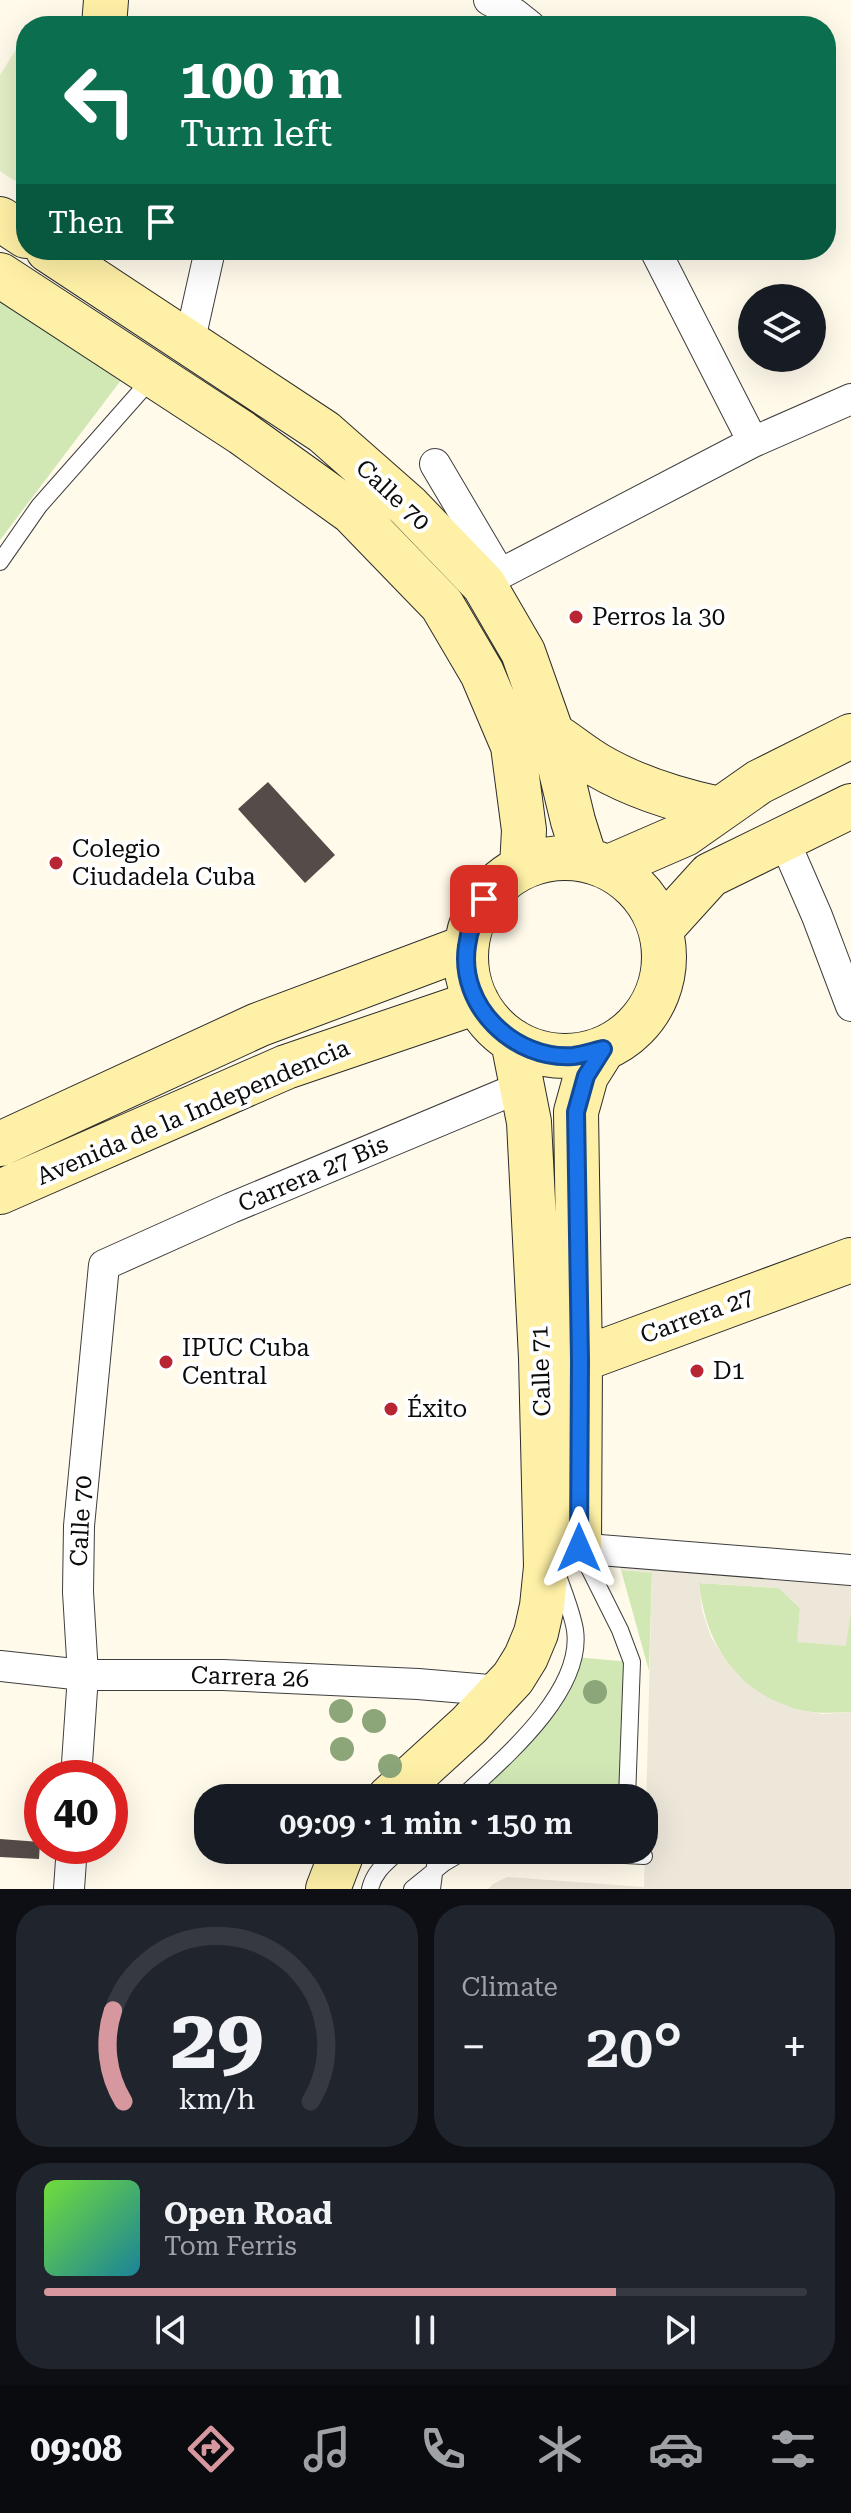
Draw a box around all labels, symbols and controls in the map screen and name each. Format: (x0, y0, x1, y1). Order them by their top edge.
text: 100 m (180, 46, 342, 112)
icon: left (48, 48, 152, 152)
text: Turn left (180, 113, 332, 155)
icon: arrive (139, 200, 183, 244)
text: Then (48, 205, 123, 240)
map controls (738, 284, 826, 372)
button: layers (738, 284, 826, 372)
street label: Calle 70 (350, 454, 436, 536)
place label: Perros la 30 (592, 603, 725, 631)
marker: Perros la 30 (567, 608, 585, 626)
place label: Colegio Ciudadela Cuba (72, 835, 256, 891)
marker: Colegio Ciudadela Cuba (47, 854, 65, 872)
pin (450, 865, 518, 933)
icon: arrive (462, 877, 506, 921)
street label: Avenida de la Independencia (32, 1033, 354, 1191)
street label: Carrera 27 Bis (234, 1130, 392, 1218)
street label: Carrera 27 (637, 1283, 757, 1349)
street label: Calle 71 (525, 1325, 557, 1417)
place label: IPUC Cuba Central (182, 1334, 309, 1390)
marker: IPUC Cuba Central (157, 1353, 175, 1371)
place label: D1 (713, 1357, 745, 1385)
marker: D1 (688, 1362, 706, 1380)
place label: Éxito (407, 1394, 467, 1423)
marker: Éxito (382, 1400, 400, 1418)
street label: Calle 70 (65, 1475, 97, 1567)
position arrow (537, 1506, 621, 1590)
street label: Carrera 26 (190, 1661, 310, 1693)
speed limit sign: 40 (24, 1760, 128, 1864)
text: 09:09 · 1 min · 150 m (280, 1806, 572, 1841)
text: Climate (462, 1972, 558, 2002)
text: 29 (170, 1991, 263, 2088)
text: 20° (586, 2011, 683, 2082)
text: − (462, 2021, 486, 2073)
text: + (782, 2021, 807, 2073)
text: km/h (178, 2082, 255, 2116)
text: Open Road (164, 2196, 332, 2231)
text: Tom Ferris (164, 2231, 297, 2261)
icon: previous (149, 2308, 193, 2352)
icon: pause (403, 2308, 447, 2352)
icon: next (658, 2308, 702, 2352)
icon: directions (183, 2421, 239, 2477)
icon: music (299, 2421, 355, 2477)
icon: phone (415, 2421, 471, 2477)
icon: climate (532, 2421, 588, 2477)
icon: car (648, 2421, 704, 2477)
icon: filters (765, 2421, 821, 2477)
text: 09:08 (30, 2428, 122, 2470)

